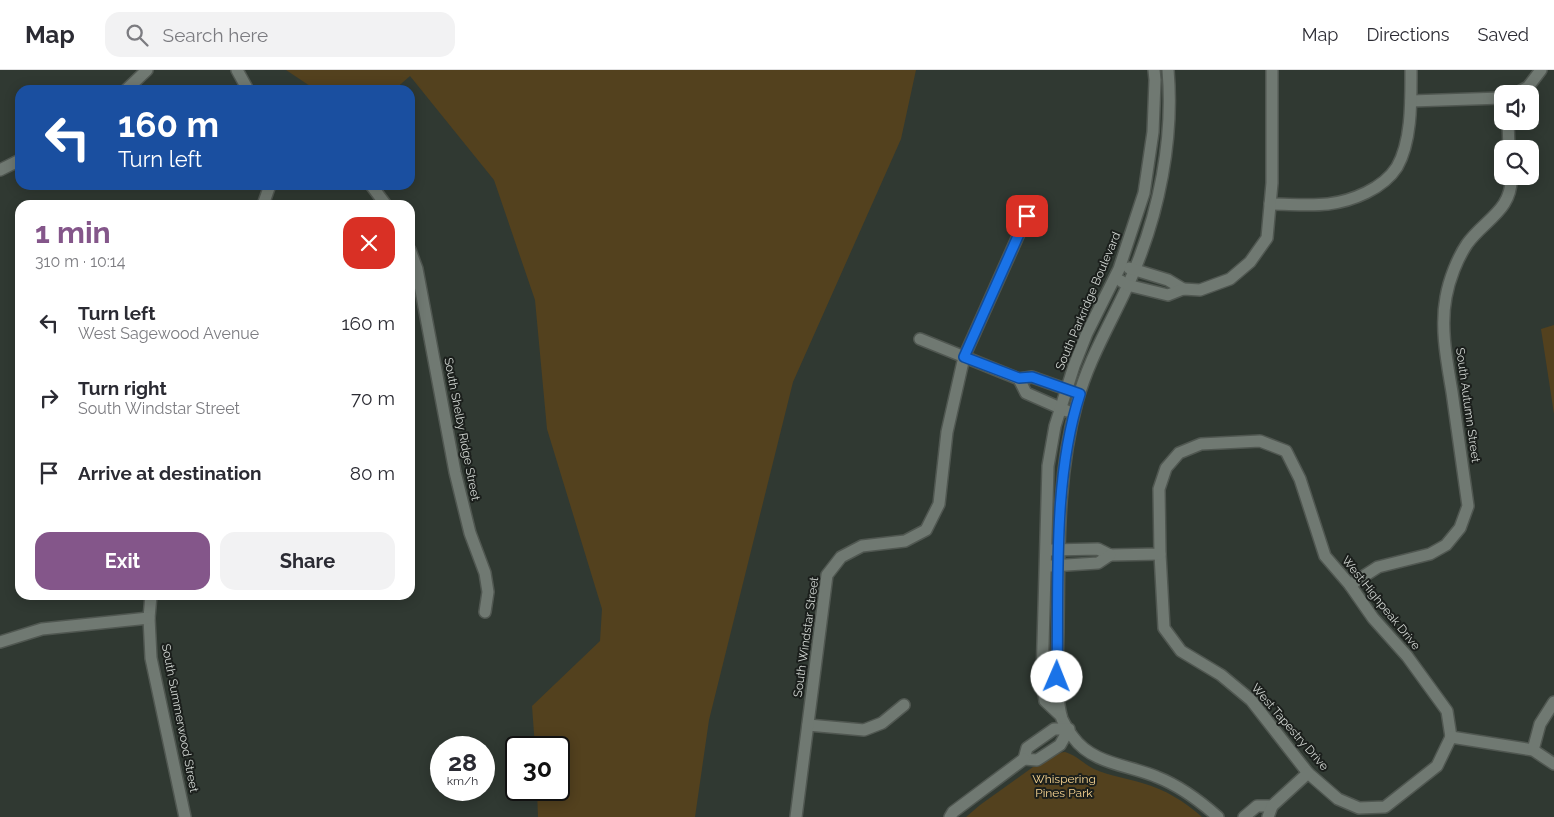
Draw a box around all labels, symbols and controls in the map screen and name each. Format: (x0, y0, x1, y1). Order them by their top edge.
search box (105, 12, 455, 57)
text: Map (25, 20, 75, 49)
icon: search (123, 21, 151, 49)
text: Search here (163, 24, 268, 46)
text: Map (1302, 24, 1338, 45)
text: Directions (1366, 24, 1450, 45)
text: Saved (1478, 24, 1529, 45)
map controls (1494, 85, 1539, 185)
button: sound (1494, 85, 1539, 130)
text: 160 m (118, 104, 219, 145)
icon: left (35, 105, 100, 170)
button: search (1494, 140, 1539, 185)
text: Turn left (118, 146, 202, 172)
pin (1006, 195, 1048, 237)
icon: arrive (1013, 202, 1041, 230)
text: 1 min (35, 215, 111, 250)
button: close (343, 217, 395, 269)
street label: South Parkridge Boulevard (1053, 230, 1123, 372)
text: 310 m · 10:14 (35, 252, 125, 271)
text: Turn left (78, 302, 155, 324)
icon: left (35, 309, 63, 337)
text: 160 m (341, 312, 395, 334)
text: West Sagewood Avenue (78, 324, 259, 343)
street label: South Autumn Street (1453, 347, 1483, 463)
street label: South Shelby Ridge Street (441, 356, 483, 502)
text: Turn right (78, 377, 167, 399)
icon: right (35, 384, 63, 412)
text: 70 m (351, 387, 395, 409)
text: South Windstar Street (78, 399, 240, 418)
icon: arrive (35, 459, 63, 487)
text: Arrive at destination (78, 462, 262, 484)
text: 80 m (350, 462, 395, 484)
button: Exit (35, 532, 210, 590)
button: Share (220, 532, 395, 590)
street label: West Highpeak Drive (1339, 553, 1423, 653)
street label: South Windstar Street (791, 576, 821, 698)
street label: South Summerwood Street (159, 643, 201, 793)
position arrow (1030, 650, 1082, 702)
street label: West Tapestry Drive (1249, 681, 1331, 773)
speed limit sign: 30 (505, 736, 570, 801)
text: 28 (448, 747, 477, 777)
park label: Whispering Pines Park (1032, 772, 1096, 800)
text: km/h (447, 774, 478, 788)

